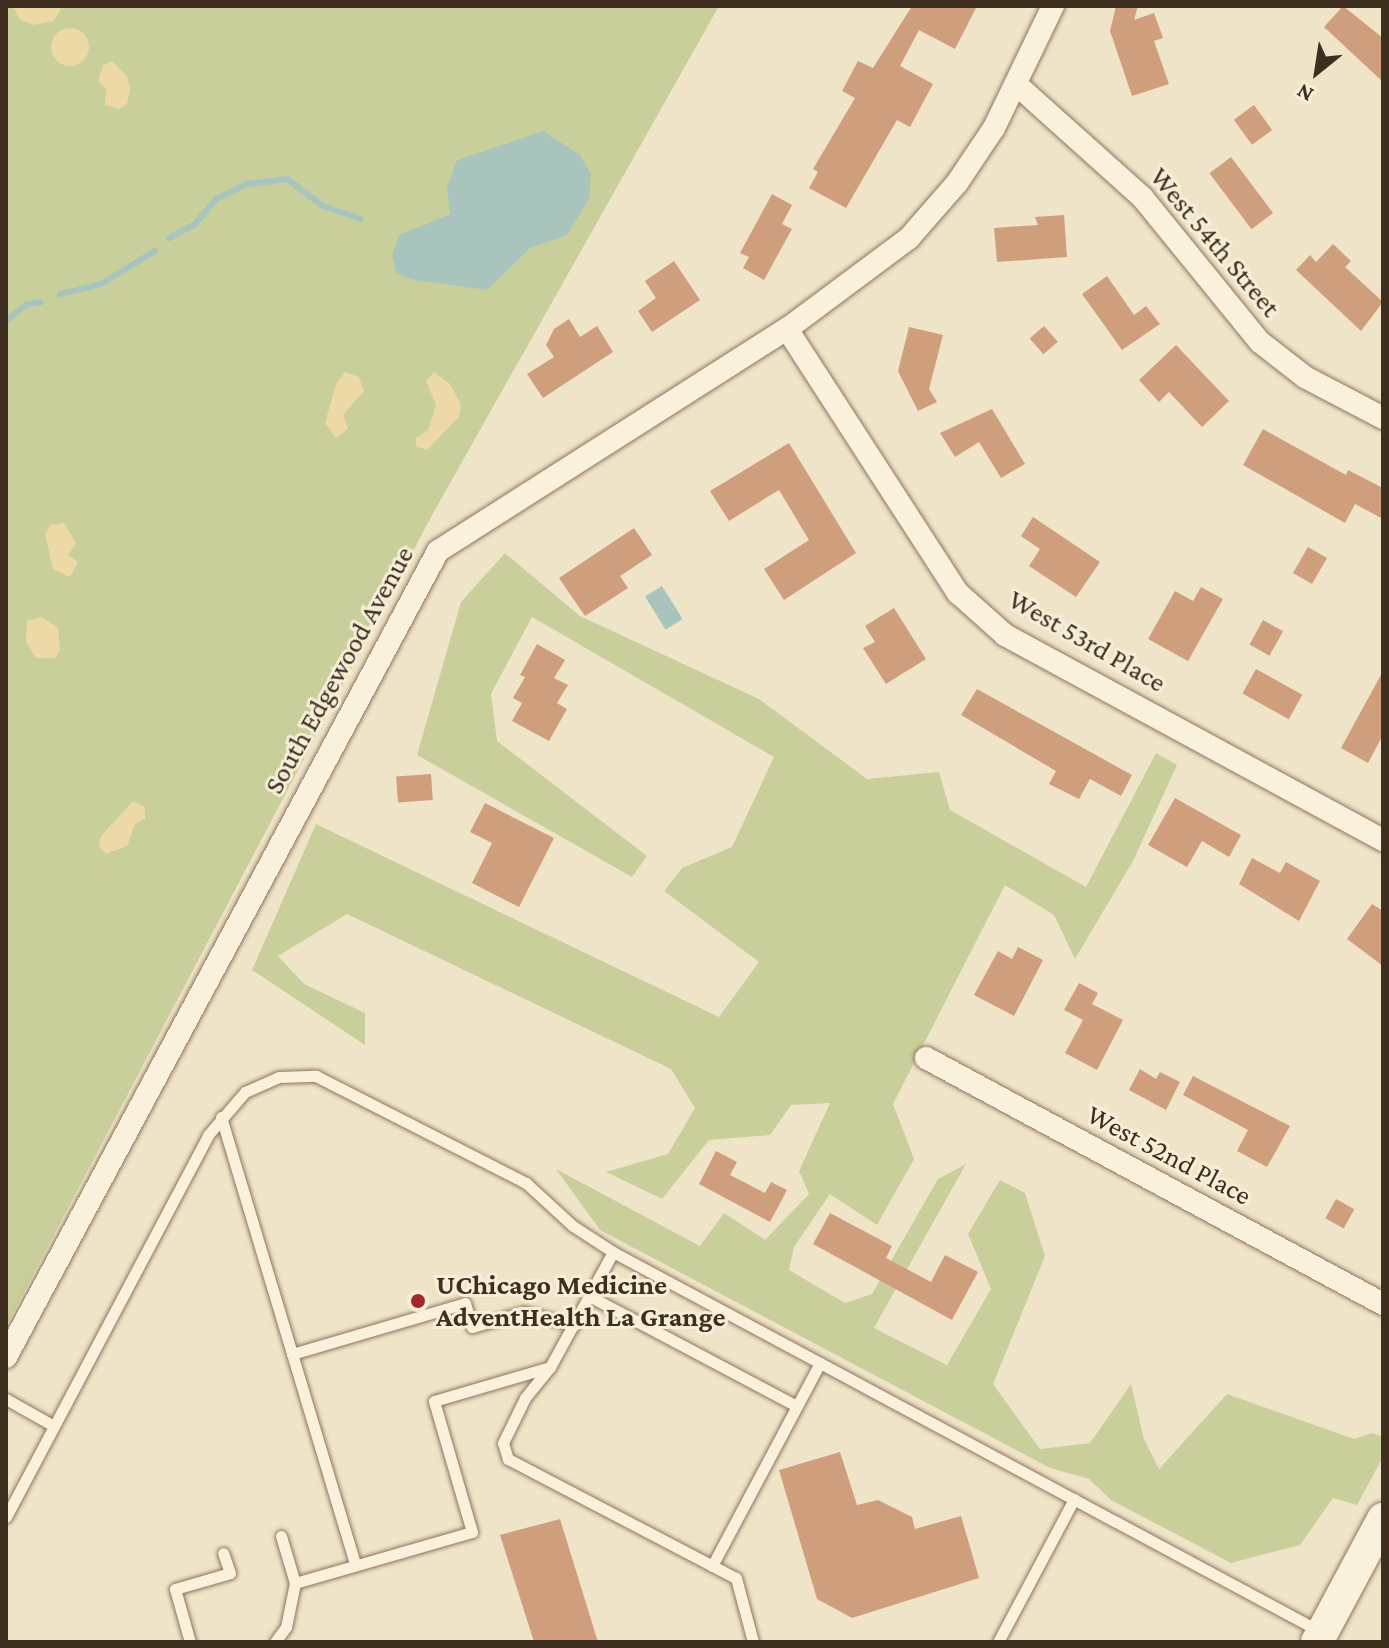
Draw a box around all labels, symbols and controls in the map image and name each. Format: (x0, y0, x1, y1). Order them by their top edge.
north arrow (1277, 32, 1357, 112)
text: N (1292, 79, 1317, 108)
street label: West 54th Street (1143, 160, 1287, 324)
street label: South Edgewood Avenue (257, 540, 421, 800)
street label: West 53rd Place (1002, 582, 1172, 700)
street label: West 52nd Place (1081, 1098, 1257, 1212)
place label: UChicago Medicine AdventHealth La Grange (436, 1268, 725, 1334)
marker: UChicago Medicine AdventHealth La Grange (407, 1290, 429, 1312)

